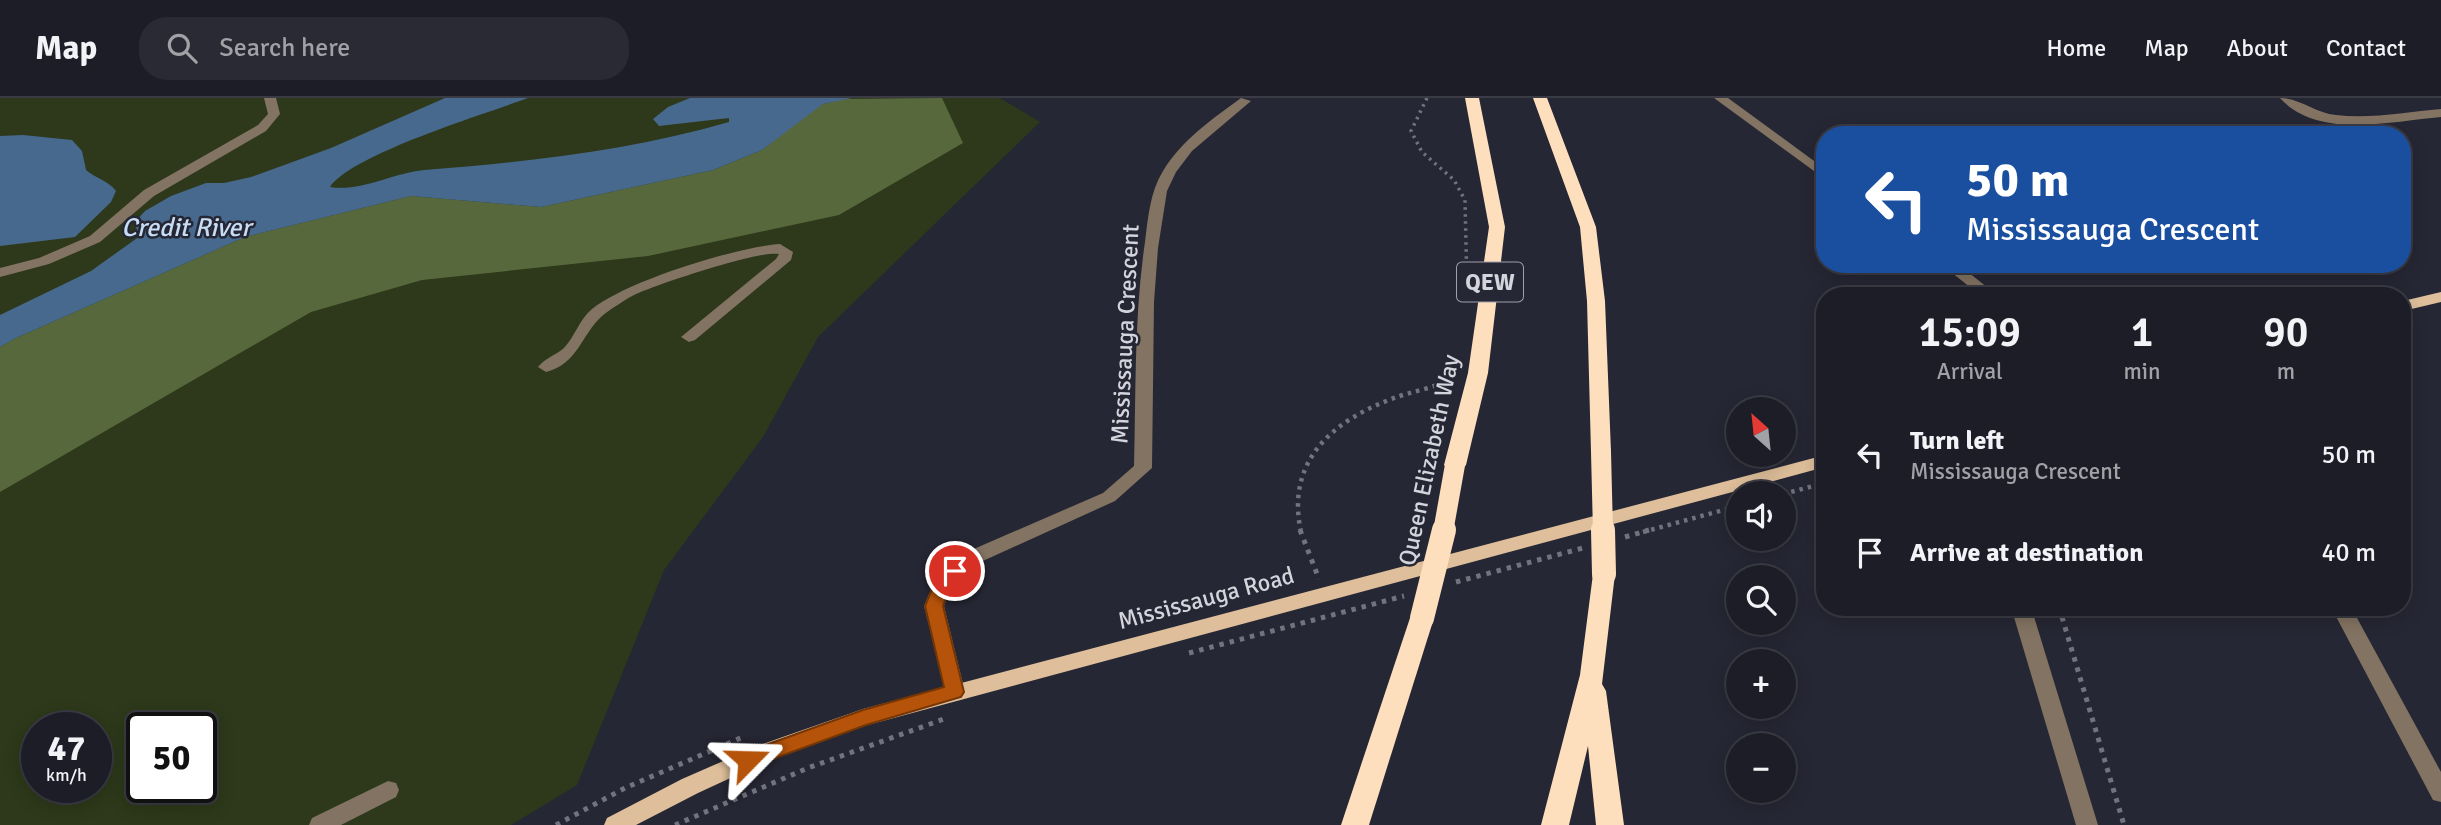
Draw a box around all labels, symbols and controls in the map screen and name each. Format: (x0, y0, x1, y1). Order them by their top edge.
search box (139, 17, 629, 80)
text: Map (35, 28, 97, 69)
icon: search (163, 29, 201, 67)
text: Search here (219, 32, 350, 64)
text: Home (2046, 33, 2106, 63)
text: Map (2144, 33, 2189, 63)
text: About (2227, 33, 2288, 63)
text: Contact (2326, 33, 2406, 63)
text: 50 m (1966, 150, 2069, 210)
icon: left (1851, 154, 1942, 245)
text: Mississauga Crescent (1966, 210, 2259, 249)
water label: Credit River (121, 212, 254, 244)
street label: Mississauga Crescent (1104, 223, 1146, 445)
road number: QEW (1457, 262, 1523, 302)
text: 15:09 (1918, 307, 2021, 358)
text: 1 (2131, 307, 2153, 358)
text: 90 (2263, 307, 2308, 358)
street label: Queen Elizabeth Way (1392, 352, 1466, 568)
text: Arrival (1937, 357, 2003, 386)
text: min (2124, 357, 2161, 386)
text: m (2277, 357, 2295, 386)
north arrow (1726, 397, 1796, 467)
map controls (1726, 397, 1796, 803)
text: Turn left (1910, 425, 2004, 457)
icon: left (1851, 436, 1889, 474)
text: 50 m (2321, 439, 2376, 471)
text: Mississauga Crescent (1910, 457, 2121, 486)
button: sound (1726, 481, 1796, 551)
icon: arrive (1851, 534, 1889, 572)
text: Arrive at destination (1910, 537, 2143, 569)
text: 40 m (2321, 537, 2376, 569)
pin (925, 541, 985, 601)
icon: arrive (936, 552, 974, 590)
street label: Mississauga Road (1115, 560, 1297, 636)
button: search (1726, 565, 1796, 635)
button: + (1726, 649, 1796, 719)
speed limit sign: 50 (126, 712, 217, 803)
position arrow (711, 723, 785, 797)
text: 47 (48, 727, 85, 770)
button: − (1726, 733, 1796, 803)
text: km/h (46, 764, 87, 786)

